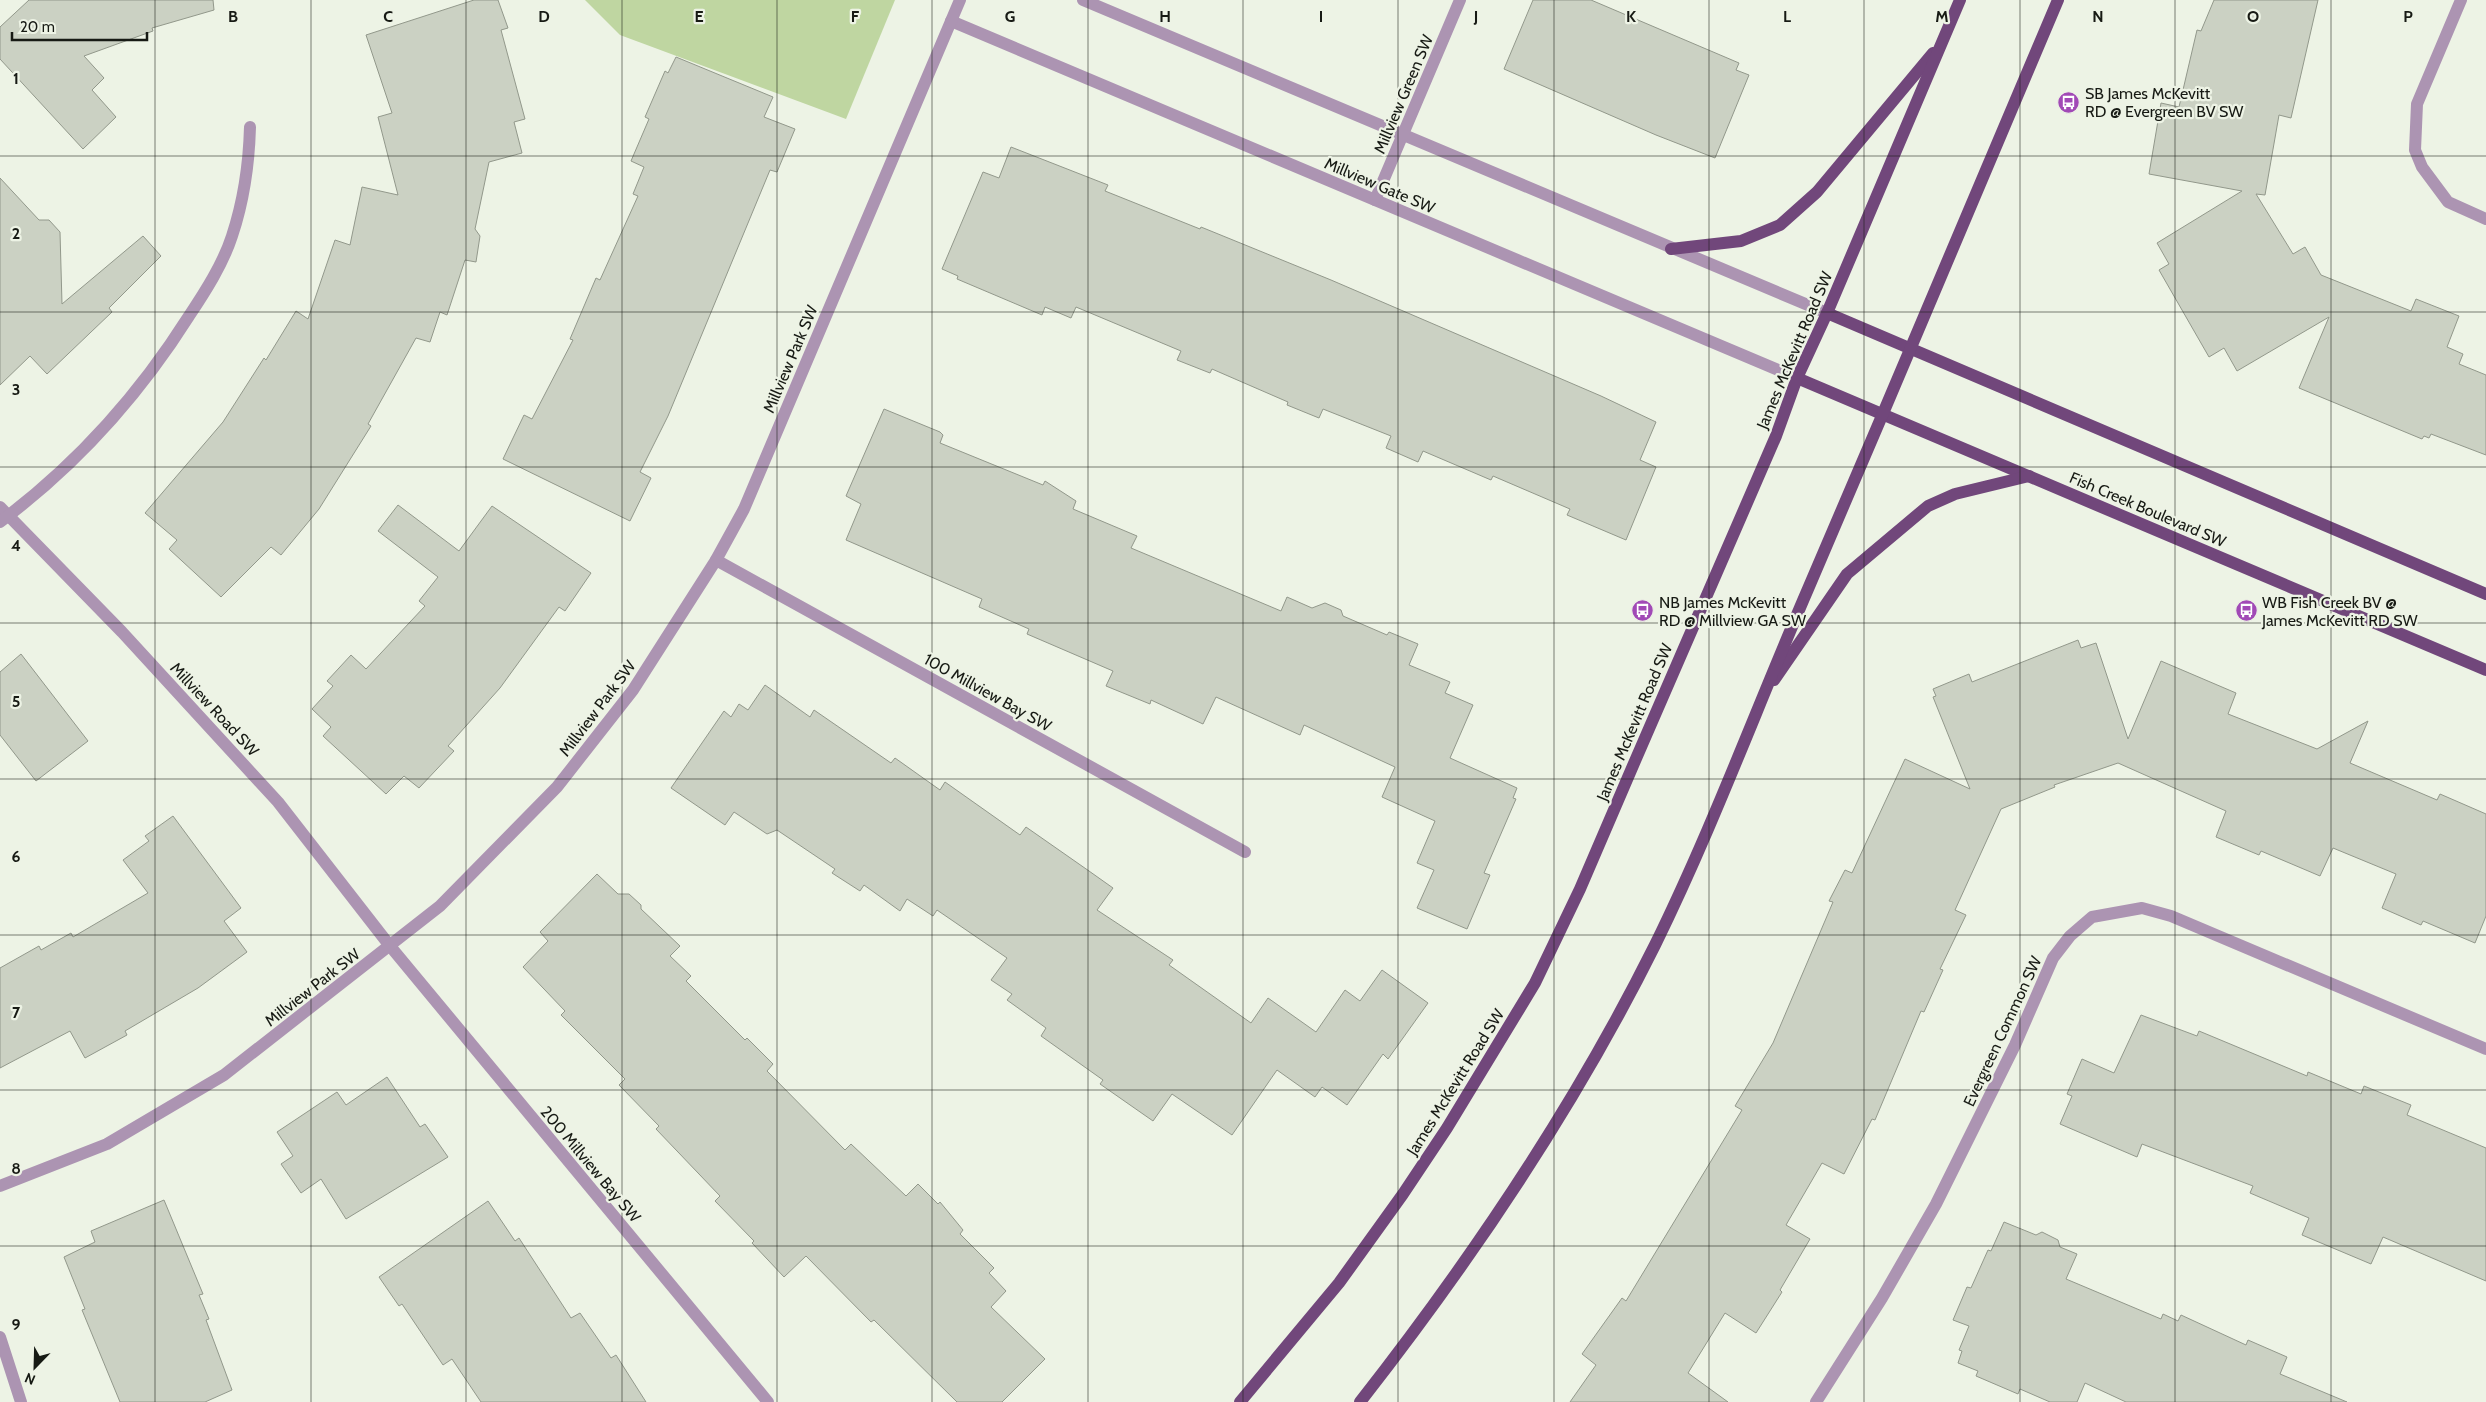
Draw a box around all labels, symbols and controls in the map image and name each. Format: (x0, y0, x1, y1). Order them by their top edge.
text: B (228, 7, 238, 26)
text: C (383, 7, 393, 26)
text: D (538, 7, 550, 26)
text: E (694, 7, 704, 26)
text: F (851, 7, 860, 26)
text: G (1005, 7, 1015, 26)
text: H (1159, 7, 1171, 26)
text: I (1319, 7, 1323, 26)
text: J (1473, 7, 1478, 26)
text: K (1626, 7, 1636, 26)
text: L (1783, 7, 1791, 26)
text: M (1935, 7, 1949, 26)
text: N (2092, 7, 2104, 26)
text: O (2247, 7, 2259, 26)
text: P (2403, 7, 2413, 26)
scale bar (12, 10, 148, 42)
text: 20 m (20, 18, 55, 36)
street label: Millview Green SW (1370, 31, 1437, 156)
text: 1 (13, 69, 19, 88)
place label: SB James McKevitt RD @ Evergreen BV SW (2085, 84, 2244, 121)
bus stop icon: SB James McKevitt RD @ Evergreen BV SW (2057, 90, 2081, 114)
street label: Millview Gate SW (1322, 154, 1439, 218)
text: 2 (12, 224, 20, 243)
street label: James McKevitt Road SW (1752, 268, 1837, 433)
street label: Millview Park SW (759, 302, 822, 416)
text: 3 (12, 380, 20, 399)
street label: Fish Creek Boulevard SW (2067, 468, 2230, 551)
text: 4 (11, 536, 21, 555)
place label: NB James McKevitt RD @ Millview GA SW (1659, 593, 1807, 630)
place label: WB Fish Creek BV @ James McKevitt RD SW (2261, 593, 2418, 630)
bus stop icon: NB James McKevitt RD @ Millview GA SW (1631, 599, 1655, 623)
bus stop icon: WB Fish Creek BV @ James McKevitt RD SW (2234, 599, 2258, 623)
street label: James McKevitt Road SW (1592, 640, 1677, 805)
street label: 100 Millview Bay SW (921, 650, 1055, 736)
street label: Millview Park SW (555, 656, 640, 760)
street label: Millview Road SW (166, 659, 263, 761)
text: 5 (12, 692, 20, 711)
text: 6 (12, 847, 21, 866)
street label: Millview Park SW (261, 944, 364, 1030)
street label: Evergreen Common SW (1959, 952, 2046, 1109)
text: 7 (12, 1003, 21, 1022)
street label: James McKevitt Road SW (1402, 1005, 1509, 1160)
street label: 200 Millview Bay SW (537, 1102, 645, 1227)
text: 8 (11, 1159, 21, 1178)
text: 9 (12, 1315, 21, 1334)
north arrow (10, 1342, 60, 1392)
text: N (22, 1369, 38, 1389)

